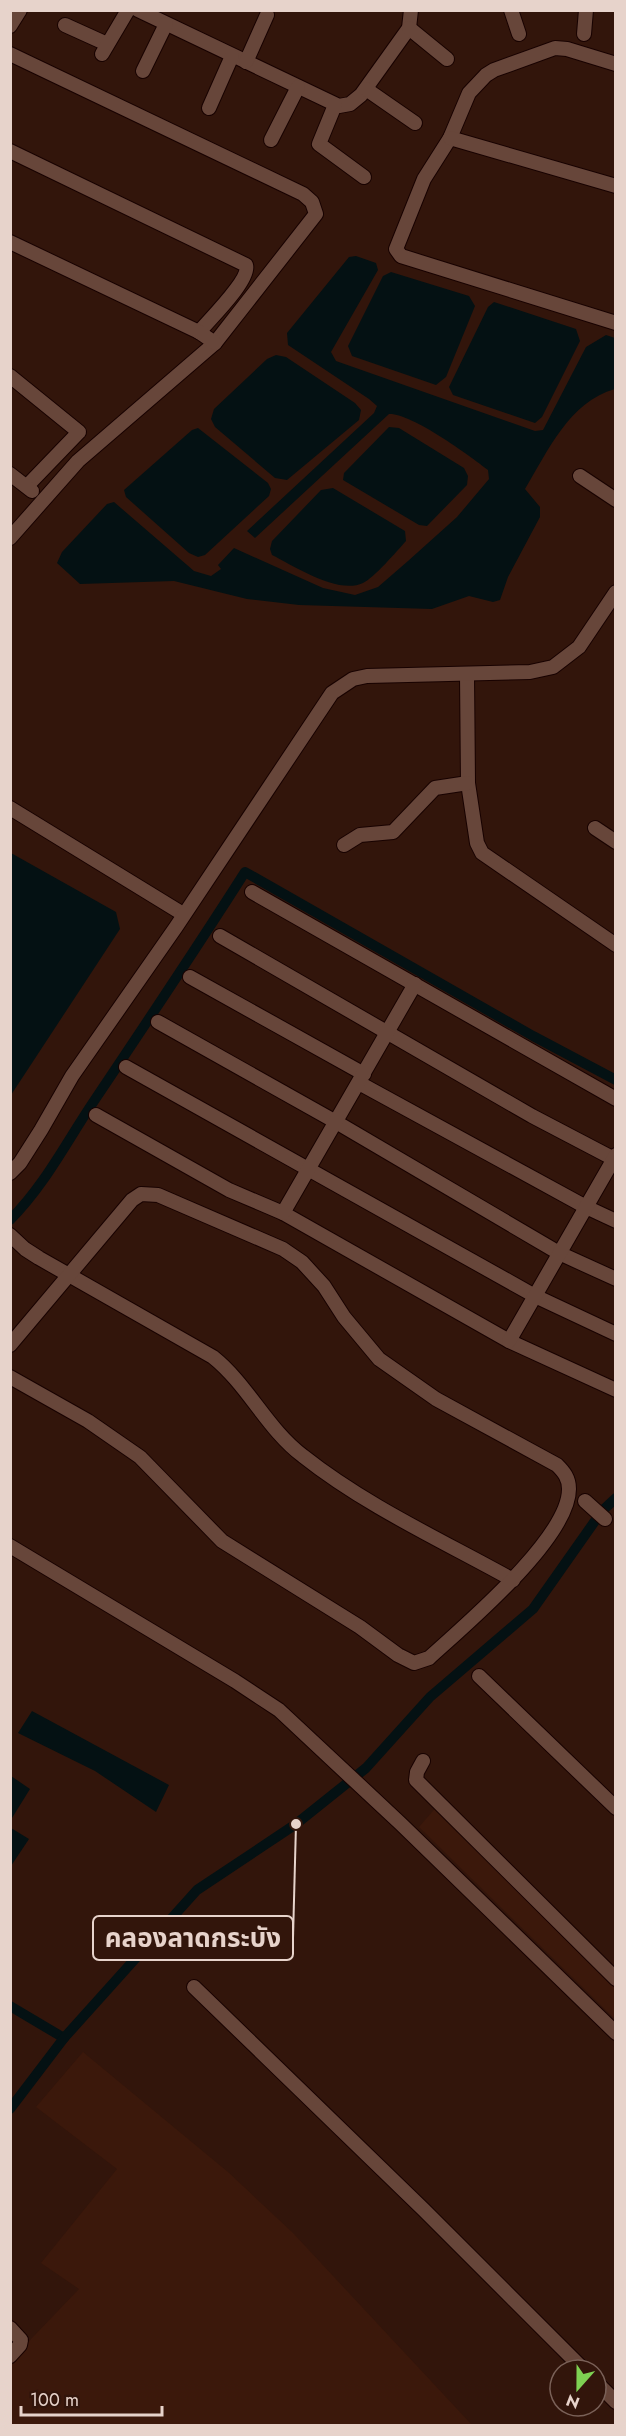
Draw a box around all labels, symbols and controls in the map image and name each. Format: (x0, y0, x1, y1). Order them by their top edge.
callout: คลองลาดกระบัง (93, 1916, 293, 1960)
text: คลองลาดกระบัง (105, 1919, 281, 1957)
north arrow (548, 2358, 608, 2418)
scale bar (21, 2379, 162, 2417)
text: 100 m (30, 2387, 79, 2413)
text: N (563, 2389, 583, 2415)

